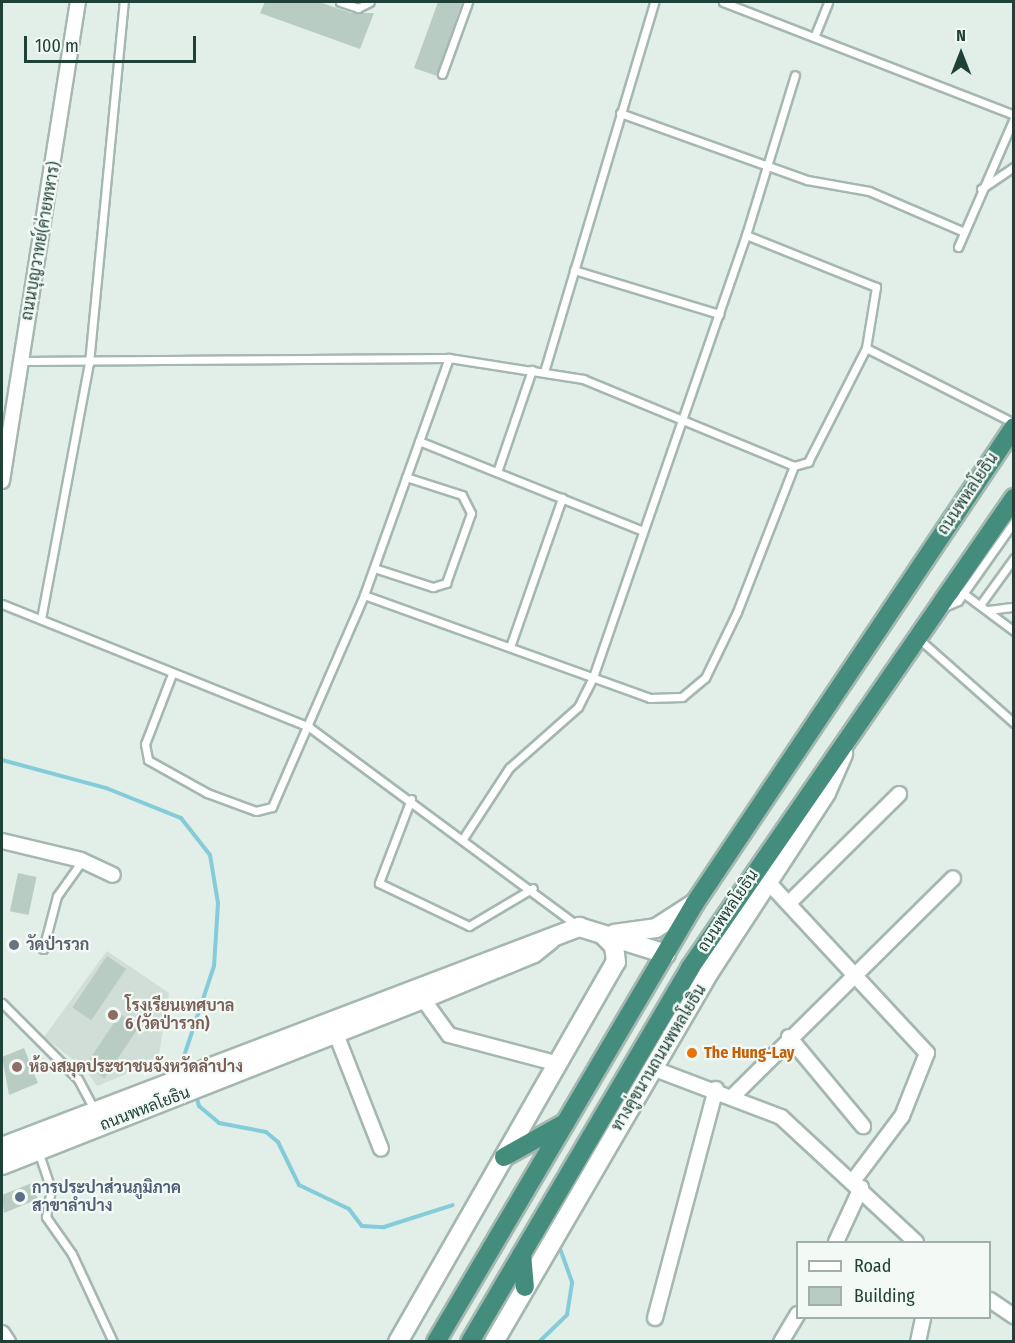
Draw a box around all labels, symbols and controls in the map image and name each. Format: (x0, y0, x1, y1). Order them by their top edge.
scale bar (27, 24, 200, 62)
north arrow (931, 24, 991, 84)
text: N (956, 26, 966, 45)
text: 100 m (35, 35, 79, 57)
street label: ถนนบุญวาทย์(ค่ายทหาร) (18, 160, 64, 322)
street label: ถนนพหลโยธิน (934, 449, 1002, 539)
street label: ถนนพหลโยธิน (694, 866, 762, 956)
place label: วัดป่ารวก (26, 935, 89, 955)
marker: วัดป่ารวก (7, 938, 21, 952)
street label: ทางคู่ขนานถนนพหลโยธิน (608, 981, 710, 1135)
place label: โรงเรียนเทศบาล 6 (วัดป่ารวก) (125, 996, 234, 1034)
marker: โรงเรียนเทศบาล 6 (วัดป่ารวก) (106, 1008, 120, 1022)
place label: The Hung-Lay (704, 1043, 794, 1063)
marker: The Hung-Lay (685, 1046, 699, 1060)
place label: ห้องสมุดประชาชนจังหวัดลำปาง (29, 1057, 243, 1077)
marker: ห้องสมุดประชาชนจังหวัดลำปาง (10, 1060, 24, 1074)
street label: ถนนพหลโยธิน (97, 1083, 193, 1135)
place label: การประปาส่วนภูมิภาค สาขาลำปาง (32, 1178, 181, 1216)
marker: การประปาส่วนภูมิภาค สาขาลำปาง (13, 1190, 27, 1204)
legend (796, 1241, 991, 1319)
text: Road (854, 1255, 891, 1277)
text: Building (854, 1285, 915, 1307)

